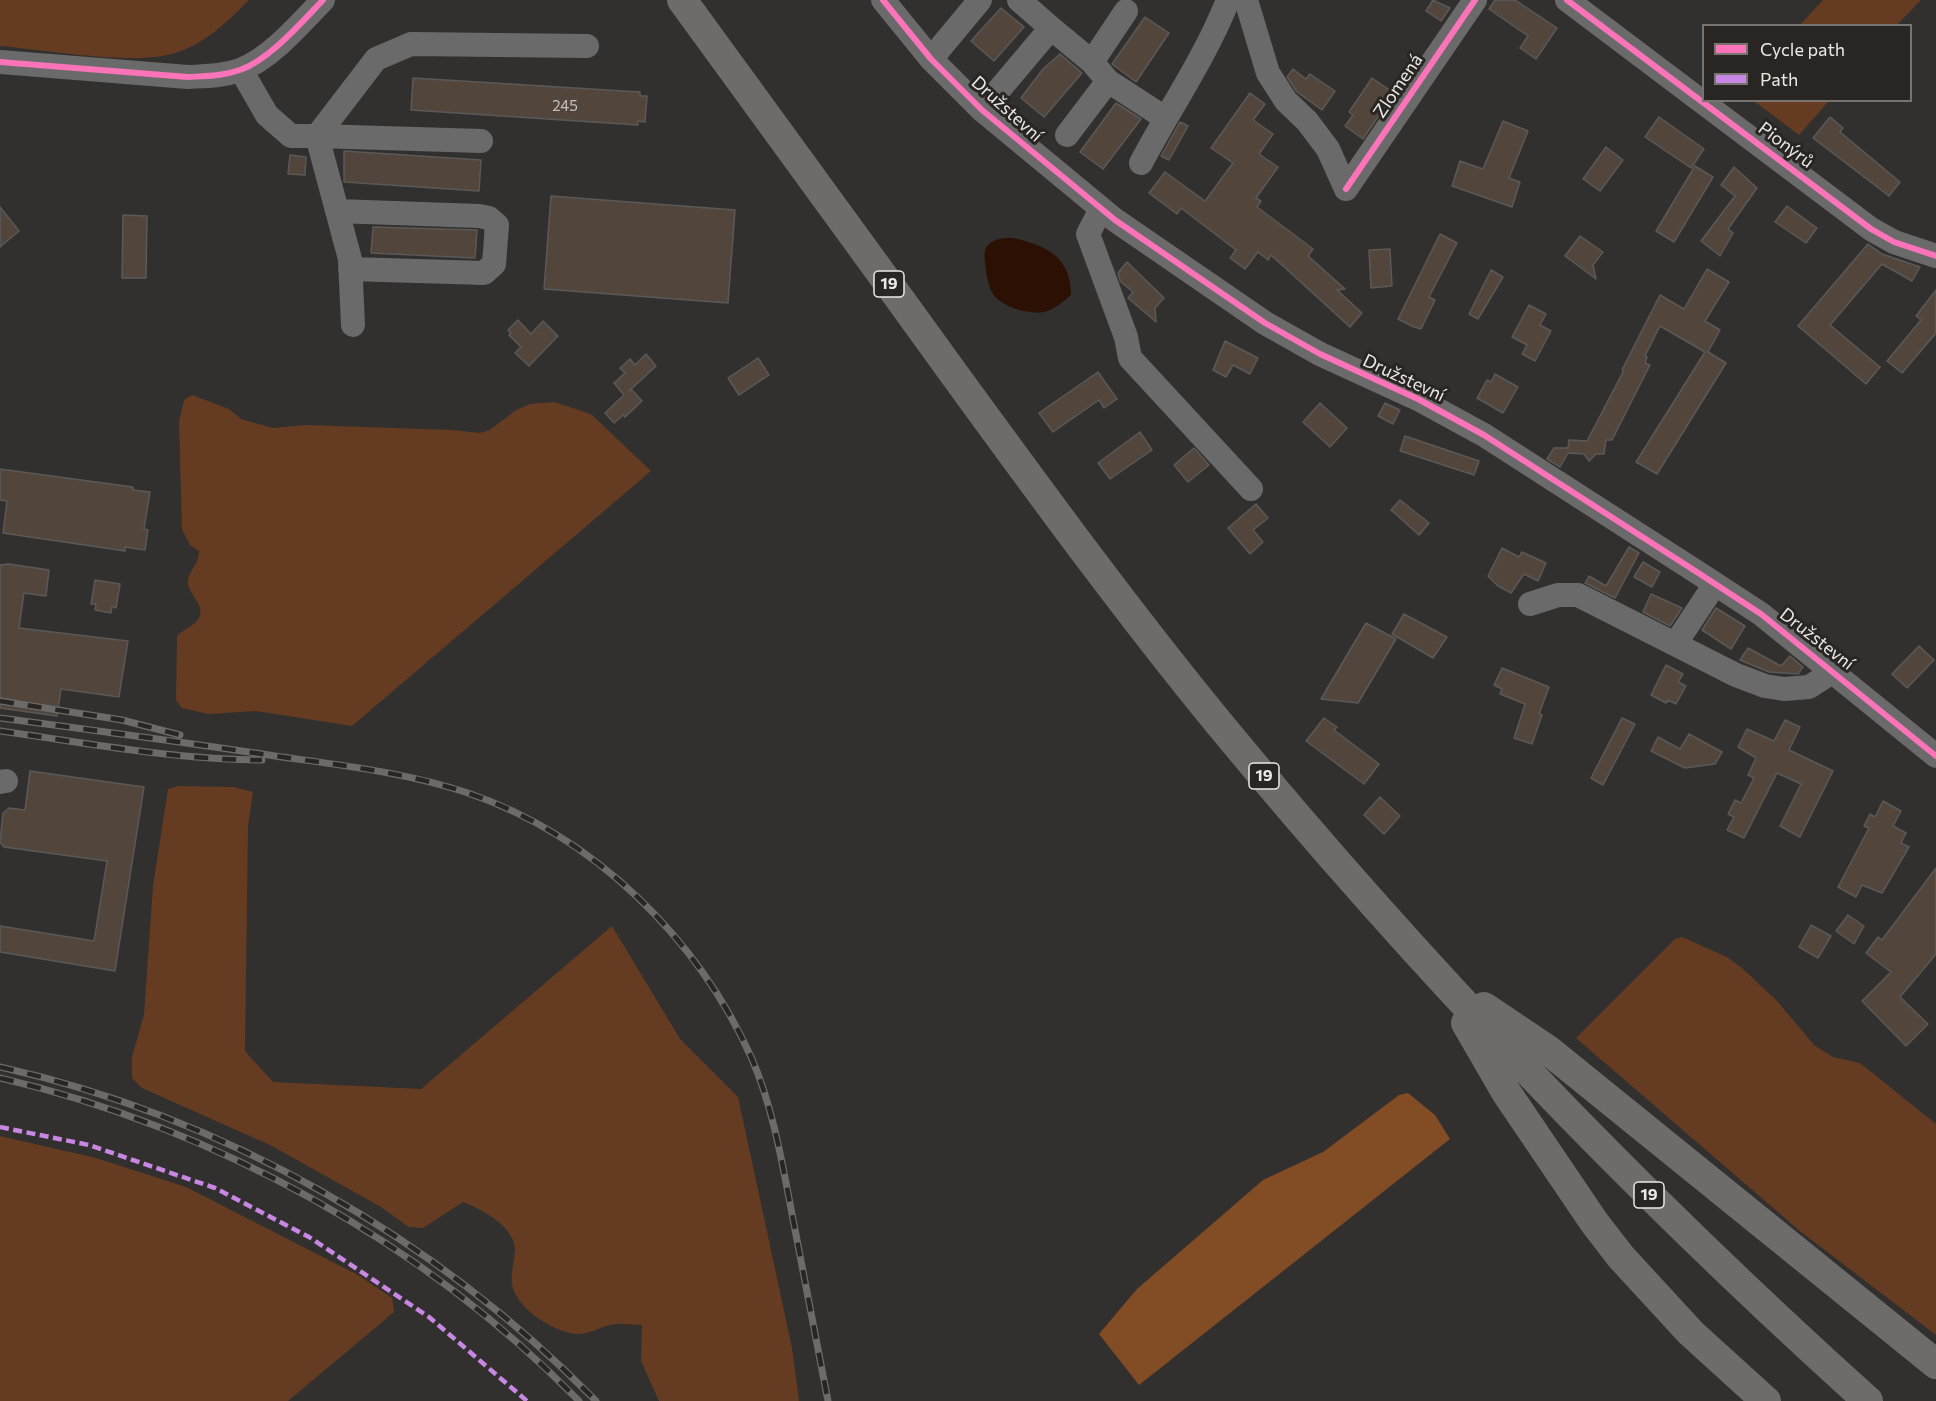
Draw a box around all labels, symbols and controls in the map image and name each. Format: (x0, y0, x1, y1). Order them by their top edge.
legend (1702, 24, 1912, 102)
text: Cycle path (1760, 38, 1845, 60)
street label: Zlomená (1369, 50, 1427, 122)
text: Path (1760, 68, 1798, 90)
street label: Družstevní (967, 71, 1047, 147)
house number: 245 (552, 97, 578, 115)
street label: Pionýrů (1754, 117, 1818, 173)
road number: 19 (874, 271, 904, 297)
street label: Družstevní (1359, 350, 1449, 406)
street label: Družstevní (1776, 603, 1858, 675)
road number: 19 (1249, 763, 1279, 789)
road number: 19 (1634, 1182, 1664, 1208)

